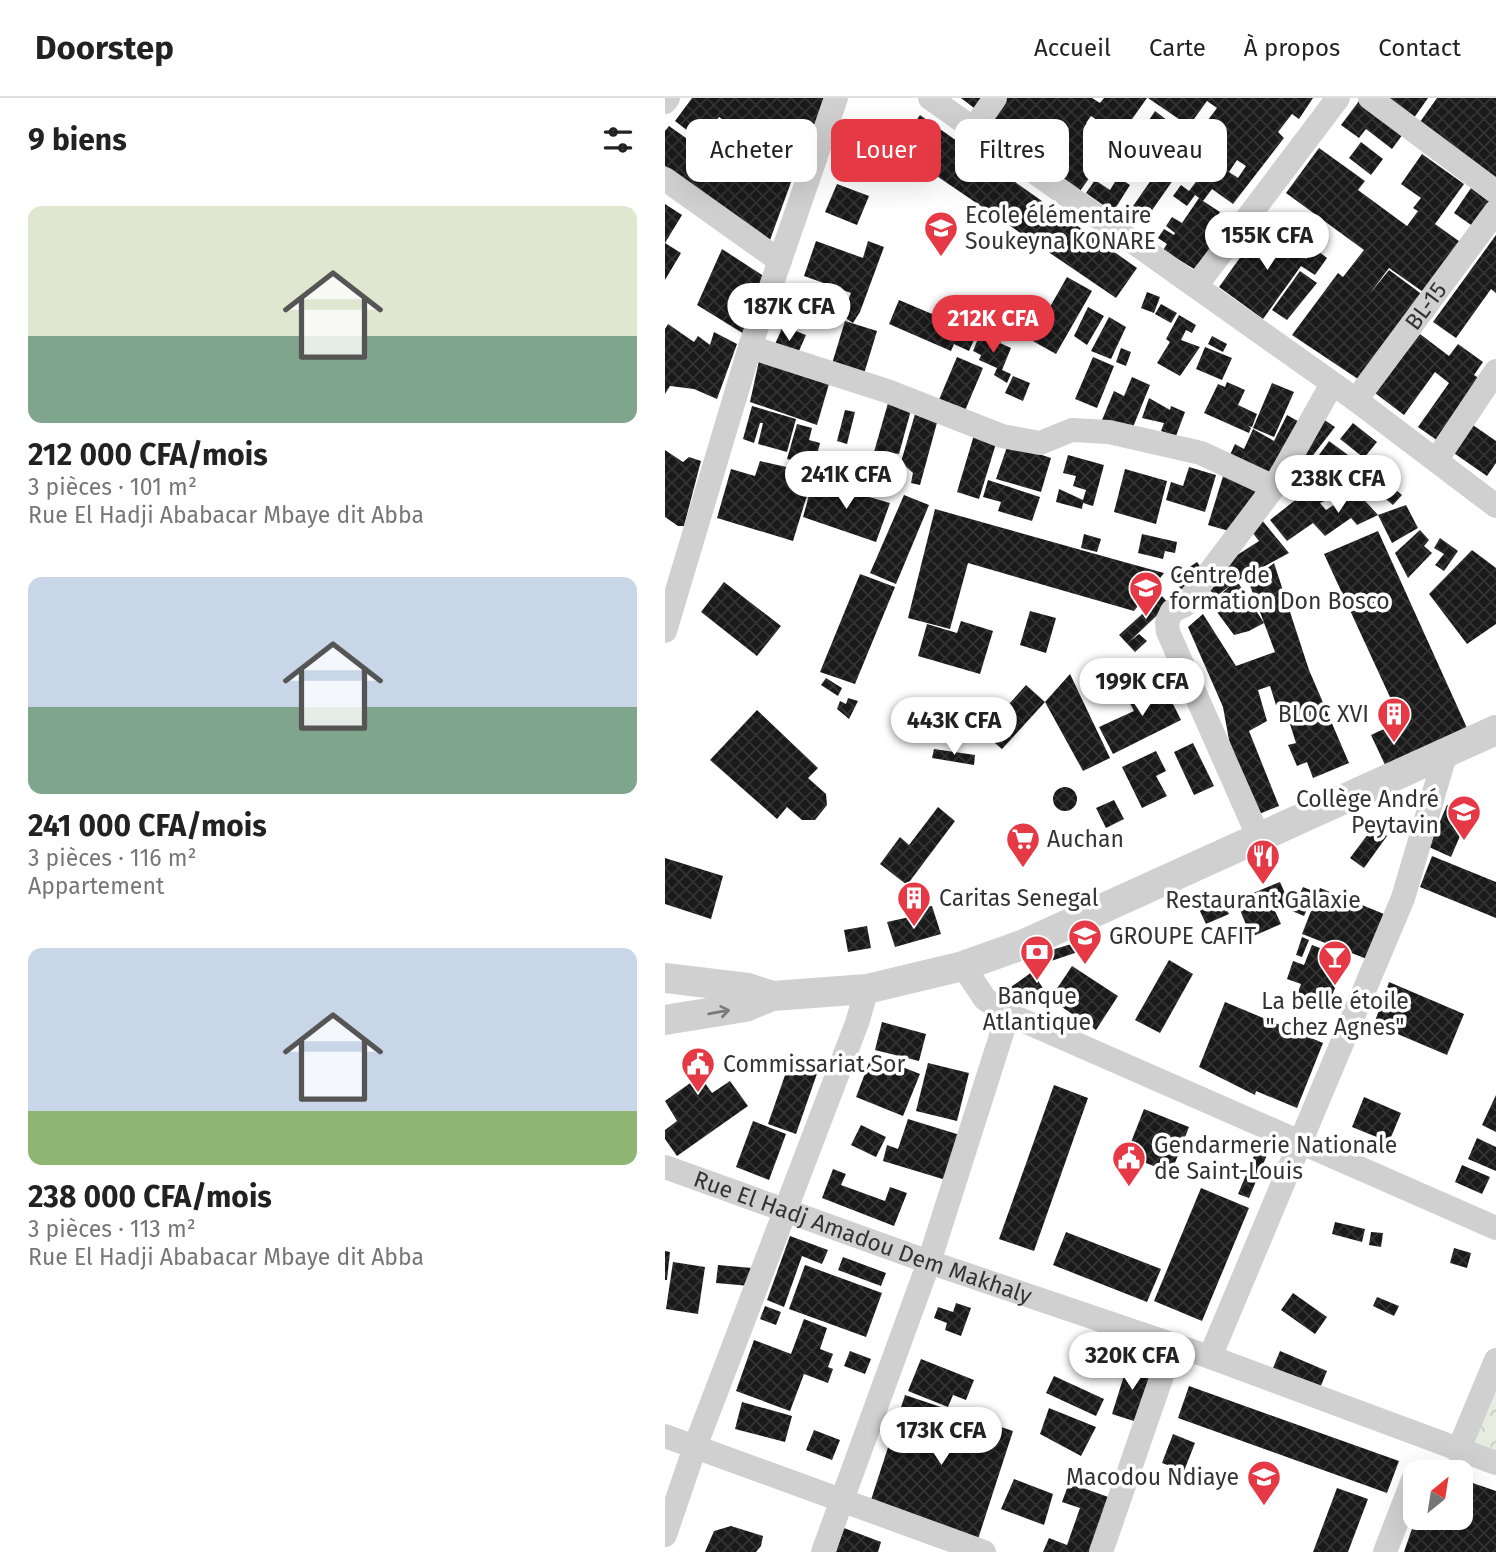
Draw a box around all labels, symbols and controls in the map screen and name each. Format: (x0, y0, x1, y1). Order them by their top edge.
text: Doorstep (35, 28, 174, 68)
text: Accueil (1034, 34, 1111, 62)
text: Carte (1149, 34, 1206, 62)
text: À propos (1244, 34, 1340, 62)
text: Contact (1378, 34, 1461, 62)
chip: Acheter (686, 119, 817, 182)
chip: Louer (831, 119, 941, 182)
chip: Filtres (955, 119, 1069, 182)
chip: Nouveau (1083, 119, 1227, 182)
icon: filters (599, 121, 637, 159)
text: 9 biens (28, 122, 127, 158)
place label: Ecole élémentaire Soukeyna KONARE (965, 201, 1156, 255)
school or university icon: Ecole élémentaire Soukeyna KONARE (922, 209, 960, 258)
pin: 155K CFA (1195, 212, 1339, 272)
text: 155K CFA (1221, 221, 1313, 249)
icon: home (270, 252, 396, 378)
street label: BL-15 (1399, 277, 1452, 335)
pin: 187K CFA (717, 284, 861, 343)
text: 187K CFA (743, 292, 835, 320)
pin: 212K CFA (921, 296, 1065, 355)
text: 212K CFA (948, 304, 1038, 332)
text: 212 000 CFA/mois (28, 437, 268, 473)
pin: 241K CFA (774, 452, 918, 511)
pin: 238K CFA (1266, 456, 1410, 515)
text: 241K CFA (801, 460, 891, 488)
text: 238K CFA (1291, 464, 1385, 492)
text: 3 pièces · 101 m² (28, 473, 197, 501)
text: Rue El Hadji Ababacar Mbaye dit Abba (28, 501, 424, 529)
place label: Centre de formation Don Bosco (1170, 561, 1390, 615)
school or university icon: Centre de formation Don Bosco (1127, 569, 1165, 618)
icon: home (270, 623, 396, 749)
pin: 199K CFA (1070, 658, 1214, 718)
text: 199K CFA (1095, 667, 1189, 695)
building icon: BLOC XVI (1375, 695, 1413, 744)
pin: 443K CFA (882, 698, 1026, 757)
place label: BLOC XVI (1278, 700, 1369, 728)
text: 443K CFA (907, 706, 1001, 734)
place label: Collège André Peytavin (1296, 785, 1439, 839)
school or university icon: Collège André Peytavin (1445, 793, 1483, 842)
text: 241 000 CFA/mois (28, 808, 267, 844)
supermarket icon: Auchan (1004, 820, 1042, 869)
place label: Auchan (1047, 825, 1124, 853)
restaurant icon: Restaurant Galaxie (1244, 837, 1282, 886)
text: 3 pièces · 116 m² (28, 844, 197, 872)
text: Appartement (28, 872, 164, 900)
building icon: Caritas Senegal (895, 879, 933, 928)
place label: Caritas Senegal (939, 884, 1099, 912)
place label: Restaurant Galaxie (1165, 886, 1361, 914)
school or university icon: GROUPE CAFIT (1066, 917, 1104, 966)
place label: GROUPE CAFIT (1109, 922, 1256, 950)
bank icon: Banque Atlantique (1018, 933, 1056, 982)
bar icon: La belle étoile " chez Agnes" (1316, 938, 1354, 987)
place label: Banque Atlantique (983, 982, 1091, 1036)
place label: La belle étoile " chez Agnes" (1261, 987, 1409, 1041)
icon: home (270, 994, 396, 1120)
one-way arrow (707, 1005, 730, 1018)
public building icon: Commissariat Sor (679, 1045, 717, 1094)
place label: Commissariat Sor (723, 1050, 906, 1078)
place label: Gendarmerie Nationale de Saint-Louis (1154, 1131, 1397, 1185)
public building icon: Gendarmerie Nationale de Saint-Louis (1110, 1139, 1148, 1188)
street label: Rue El Hadj Amadou Dem Makhaly (690, 1165, 1036, 1310)
text: 238 000 CFA/mois (28, 1179, 272, 1215)
text: 3 pièces · 113 m² (28, 1215, 196, 1243)
text: Rue El Hadji Ababacar Mbaye dit Abba (28, 1243, 424, 1271)
pin: 320K CFA (1060, 1332, 1204, 1392)
text: 320K CFA (1085, 1341, 1179, 1369)
pin: 173K CFA (869, 1408, 1013, 1467)
text: 173K CFA (896, 1416, 986, 1444)
school or university icon: Macodou Ndiaye (1245, 1458, 1283, 1507)
north arrow (1403, 1460, 1473, 1530)
map controls (1403, 1460, 1473, 1530)
place label: Macodou Ndiaye (1066, 1463, 1239, 1491)

